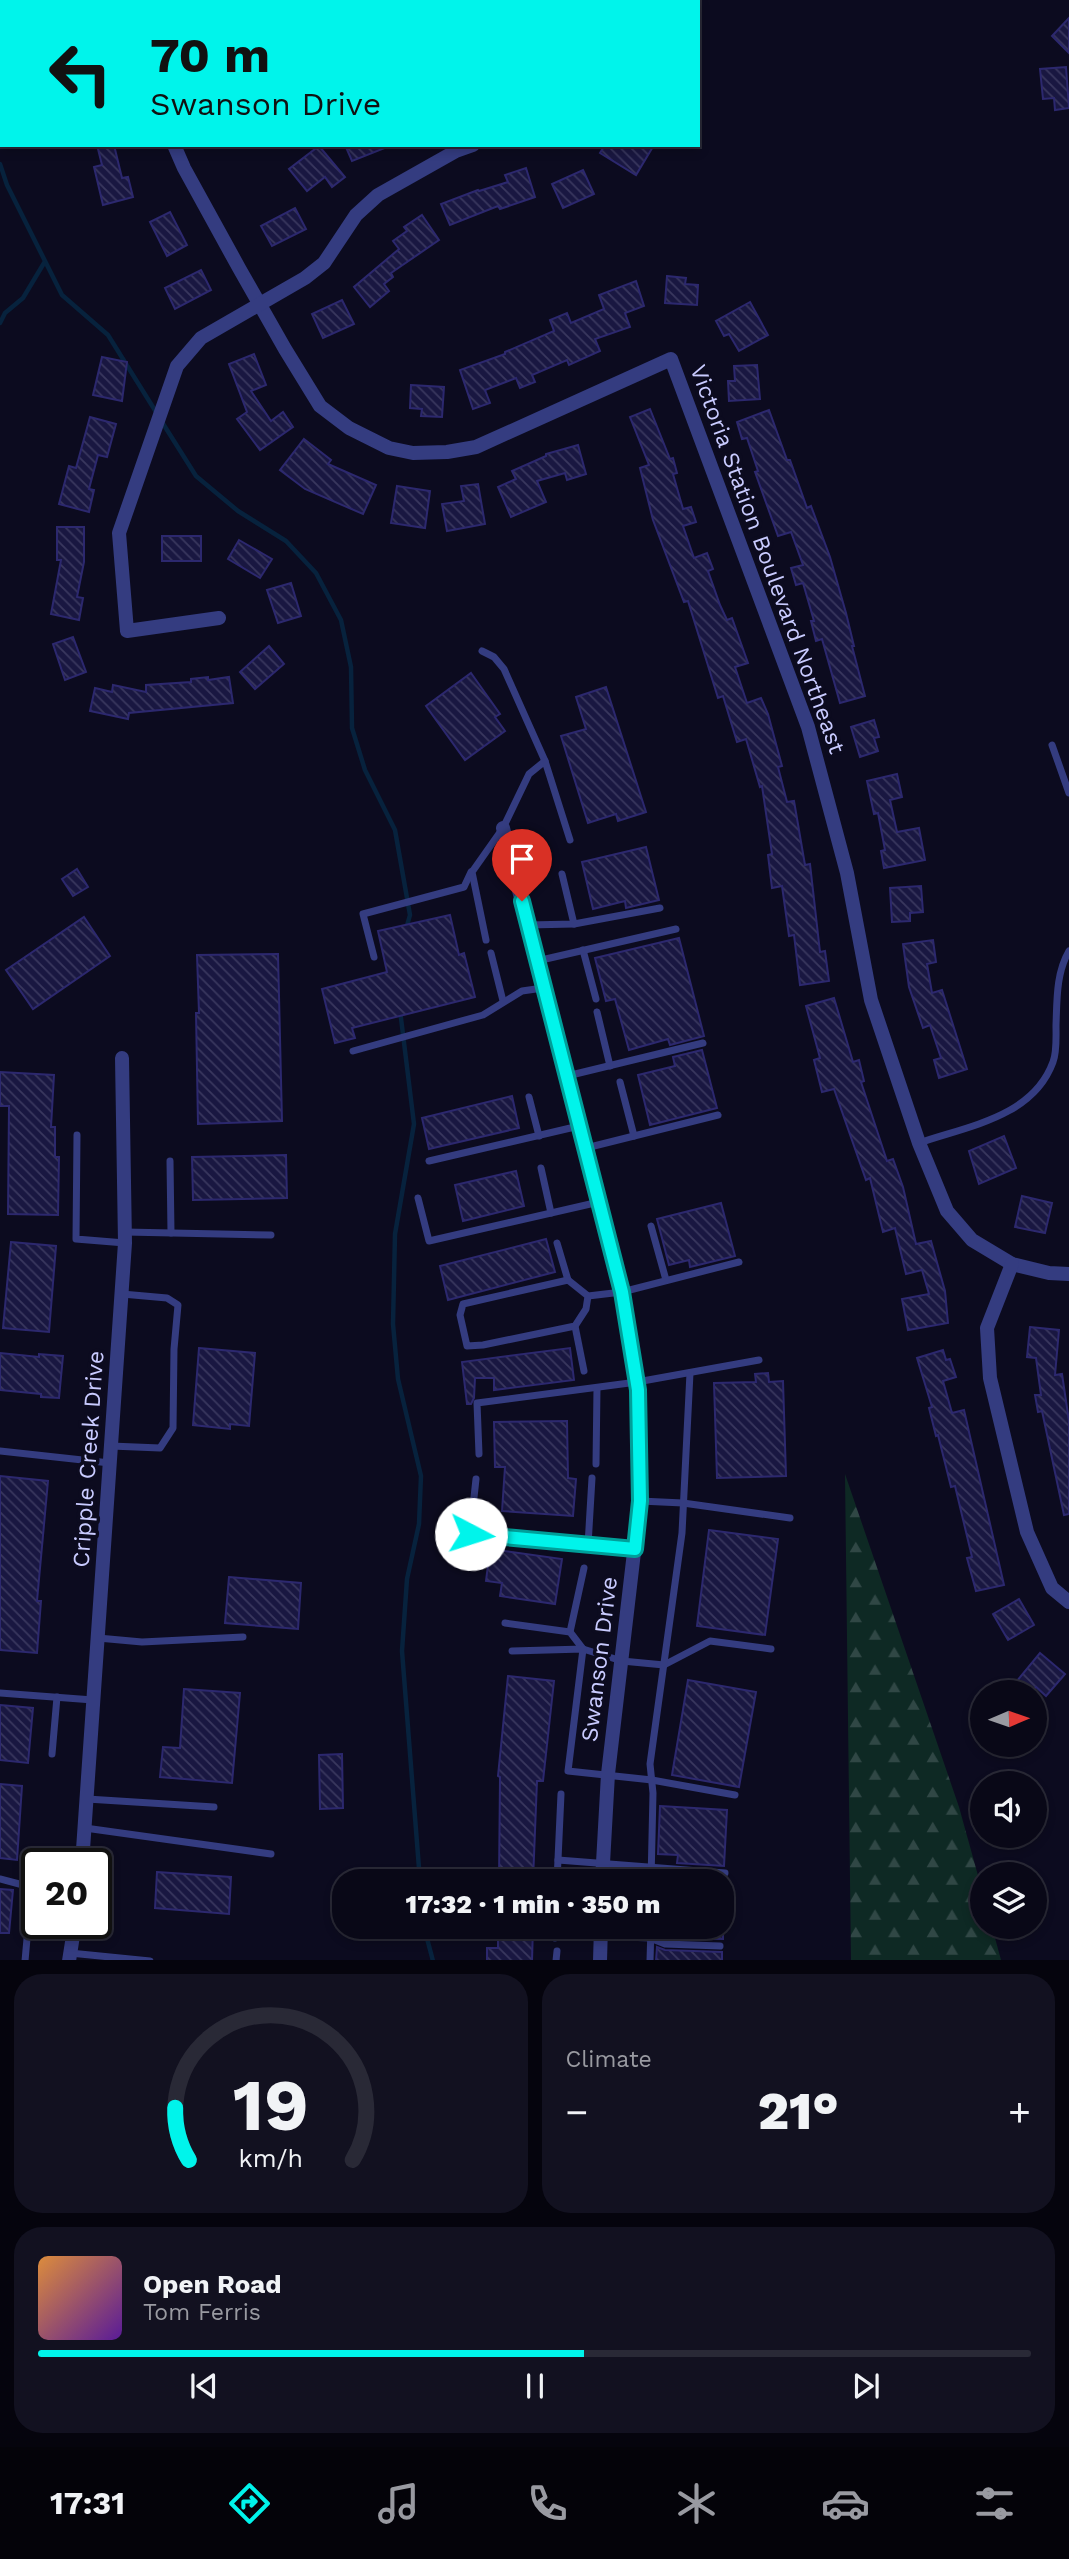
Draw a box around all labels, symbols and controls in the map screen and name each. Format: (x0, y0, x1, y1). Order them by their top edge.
text: 70 m (150, 26, 270, 84)
icon: left (35, 28, 126, 119)
text: Swanson Drive (150, 85, 381, 123)
street label: Victoria Station Boulevard Northeast (684, 361, 851, 758)
pin (492, 829, 552, 901)
icon: arrive (503, 840, 541, 878)
street label: Cripple Creek Drive (67, 1350, 110, 1568)
position arrow (434, 1497, 508, 1571)
street label: Swanson Drive (576, 1575, 623, 1743)
north arrow (970, 1680, 1046, 1757)
map controls (970, 1680, 1047, 1939)
button: sound (970, 1771, 1047, 1848)
speed limit sign: 20 (21, 1848, 112, 1939)
button: layers (970, 1862, 1047, 1939)
text: 17:32 · 1 min · 350 m (406, 1889, 660, 1919)
text: Climate (566, 2046, 652, 2073)
text: 19 (233, 2062, 309, 2148)
text: 21° (758, 2081, 839, 2142)
text: − (566, 2090, 588, 2134)
text: + (1008, 2090, 1031, 2134)
text: km/h (239, 2143, 303, 2172)
text: Open Road (143, 2269, 281, 2299)
text: Tom Ferris (143, 2299, 261, 2326)
icon: previous (185, 2367, 223, 2405)
icon: pause (516, 2367, 554, 2405)
icon: next (847, 2367, 885, 2405)
icon: directions (225, 2479, 274, 2528)
icon: music (374, 2479, 423, 2528)
icon: phone (523, 2479, 572, 2528)
icon: climate (672, 2479, 721, 2528)
icon: car (821, 2479, 870, 2528)
icon: filters (970, 2479, 1019, 2528)
text: 17:31 (50, 2484, 125, 2522)

